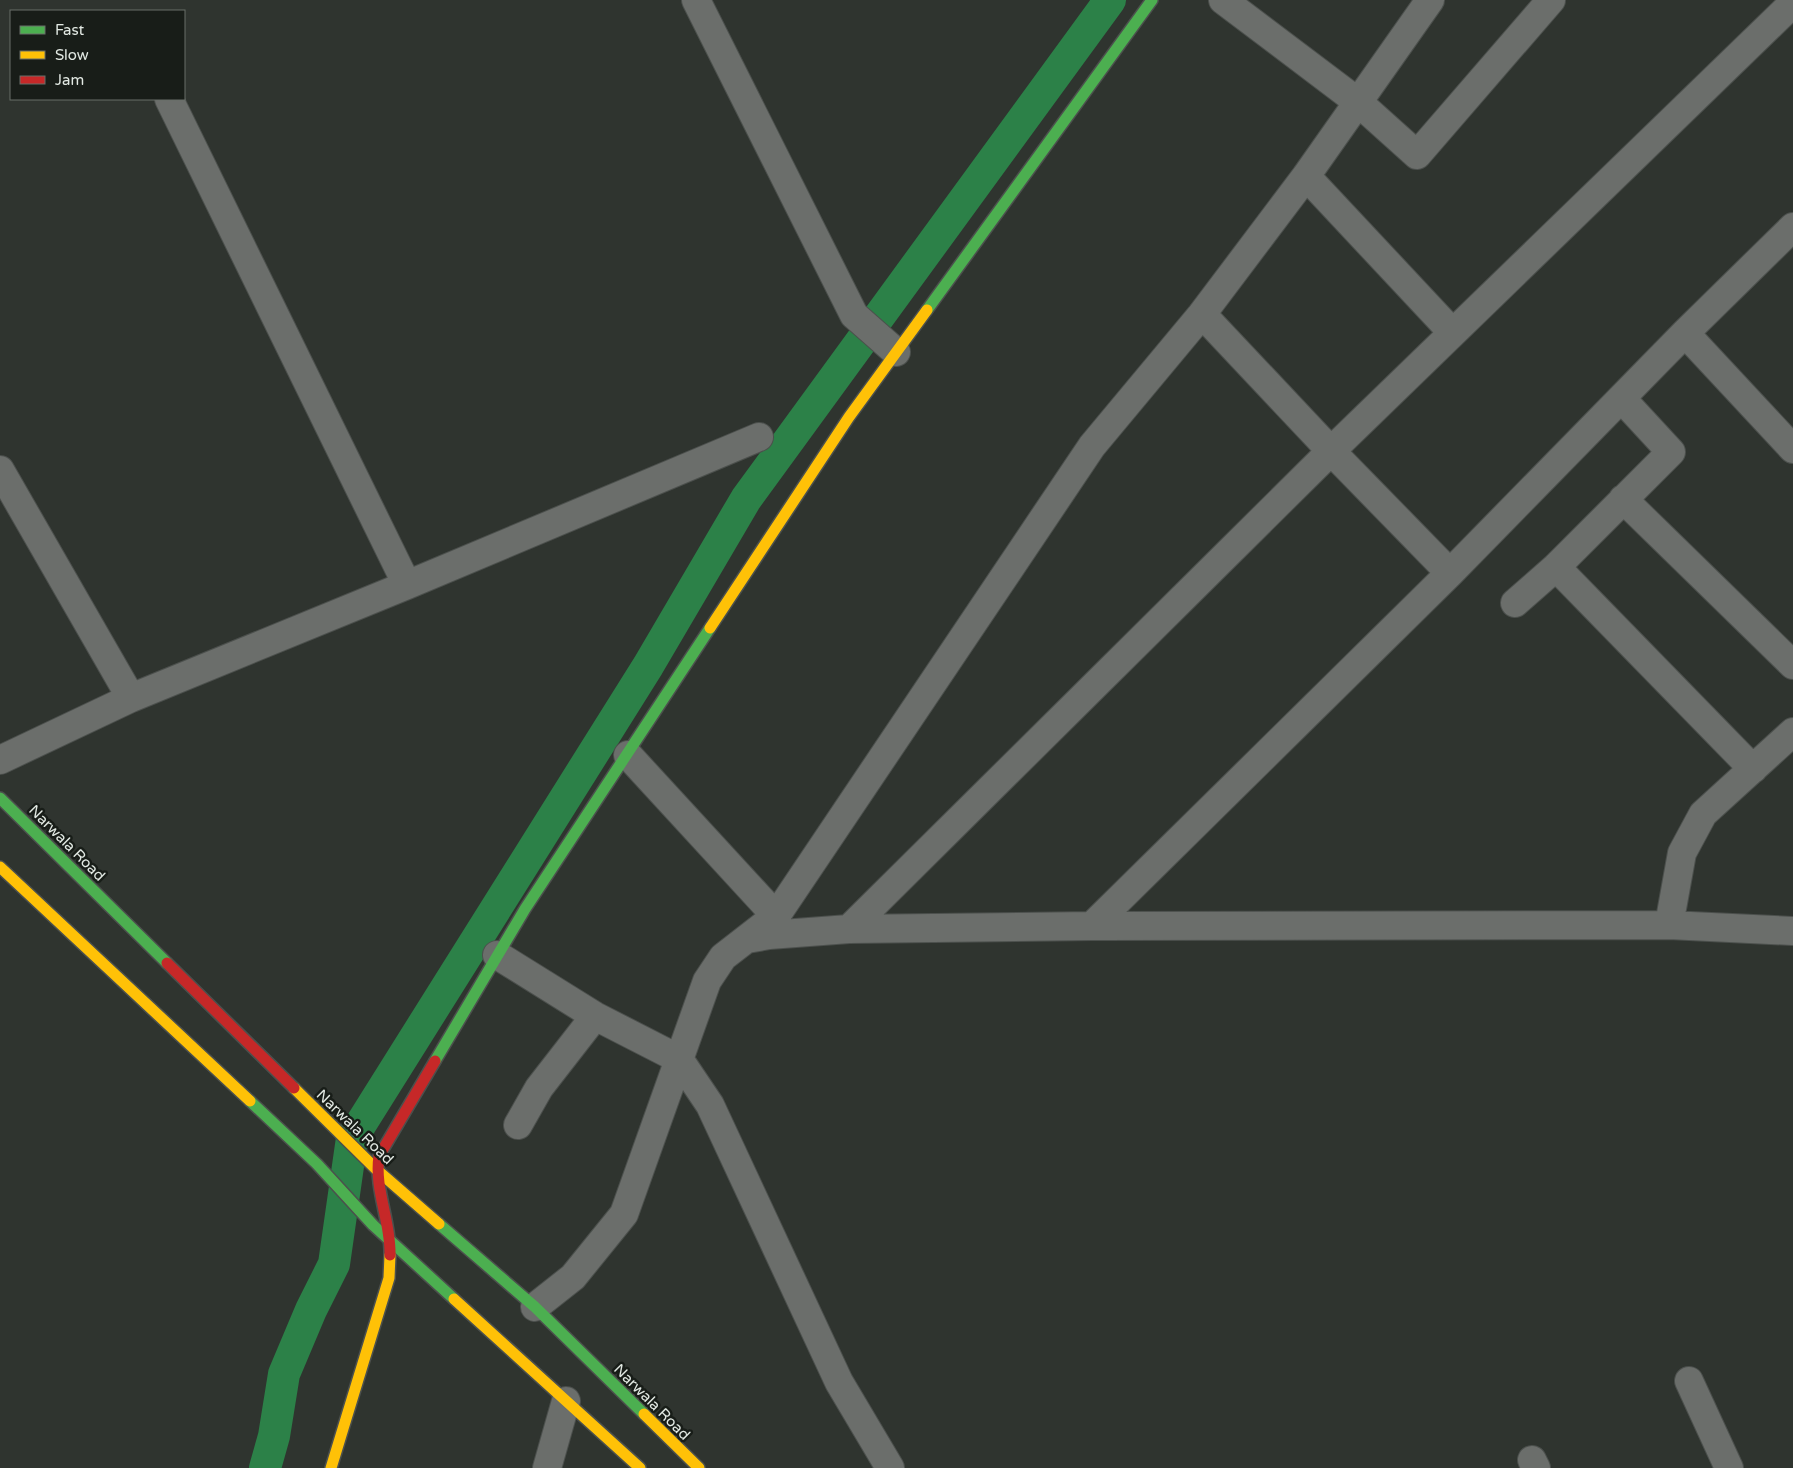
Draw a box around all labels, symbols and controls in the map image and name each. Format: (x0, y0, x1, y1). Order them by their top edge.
legend (10, 10, 185, 100)
text: Fast (55, 21, 85, 39)
text: Slow (55, 46, 89, 64)
text: Jam (55, 71, 84, 89)
street label: Narwala Road (25, 801, 109, 885)
street label: Narwala Road (313, 1086, 397, 1168)
street label: Narwala Road (610, 1360, 694, 1444)

